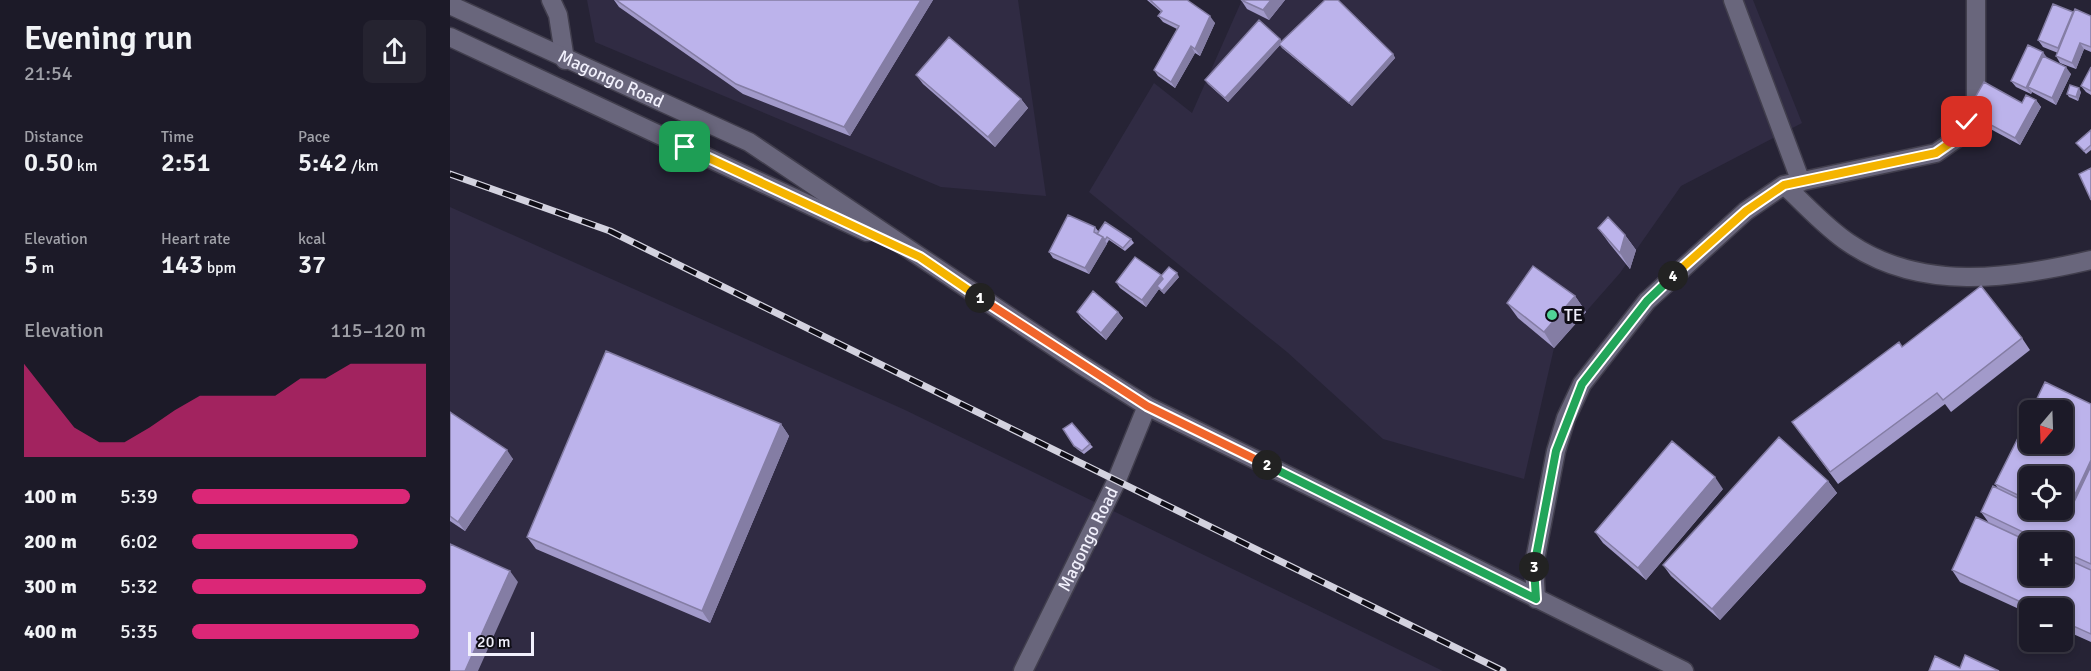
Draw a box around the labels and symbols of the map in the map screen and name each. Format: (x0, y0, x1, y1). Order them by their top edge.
street label: Magongo Road (555, 45, 667, 112)
pin (1941, 96, 1992, 147)
pin (659, 121, 710, 172)
pin: 4 (1658, 261, 1688, 291)
pin: 1 (965, 283, 995, 313)
place label: TE (1564, 304, 1583, 326)
marker: TE (1545, 308, 1559, 322)
north arrow (2019, 400, 2073, 454)
pin: 2 (1252, 450, 1282, 480)
street label: Magongo Road (1053, 483, 1123, 595)
pin: 3 (1519, 552, 1549, 582)
scale bar (468, 629, 534, 656)

